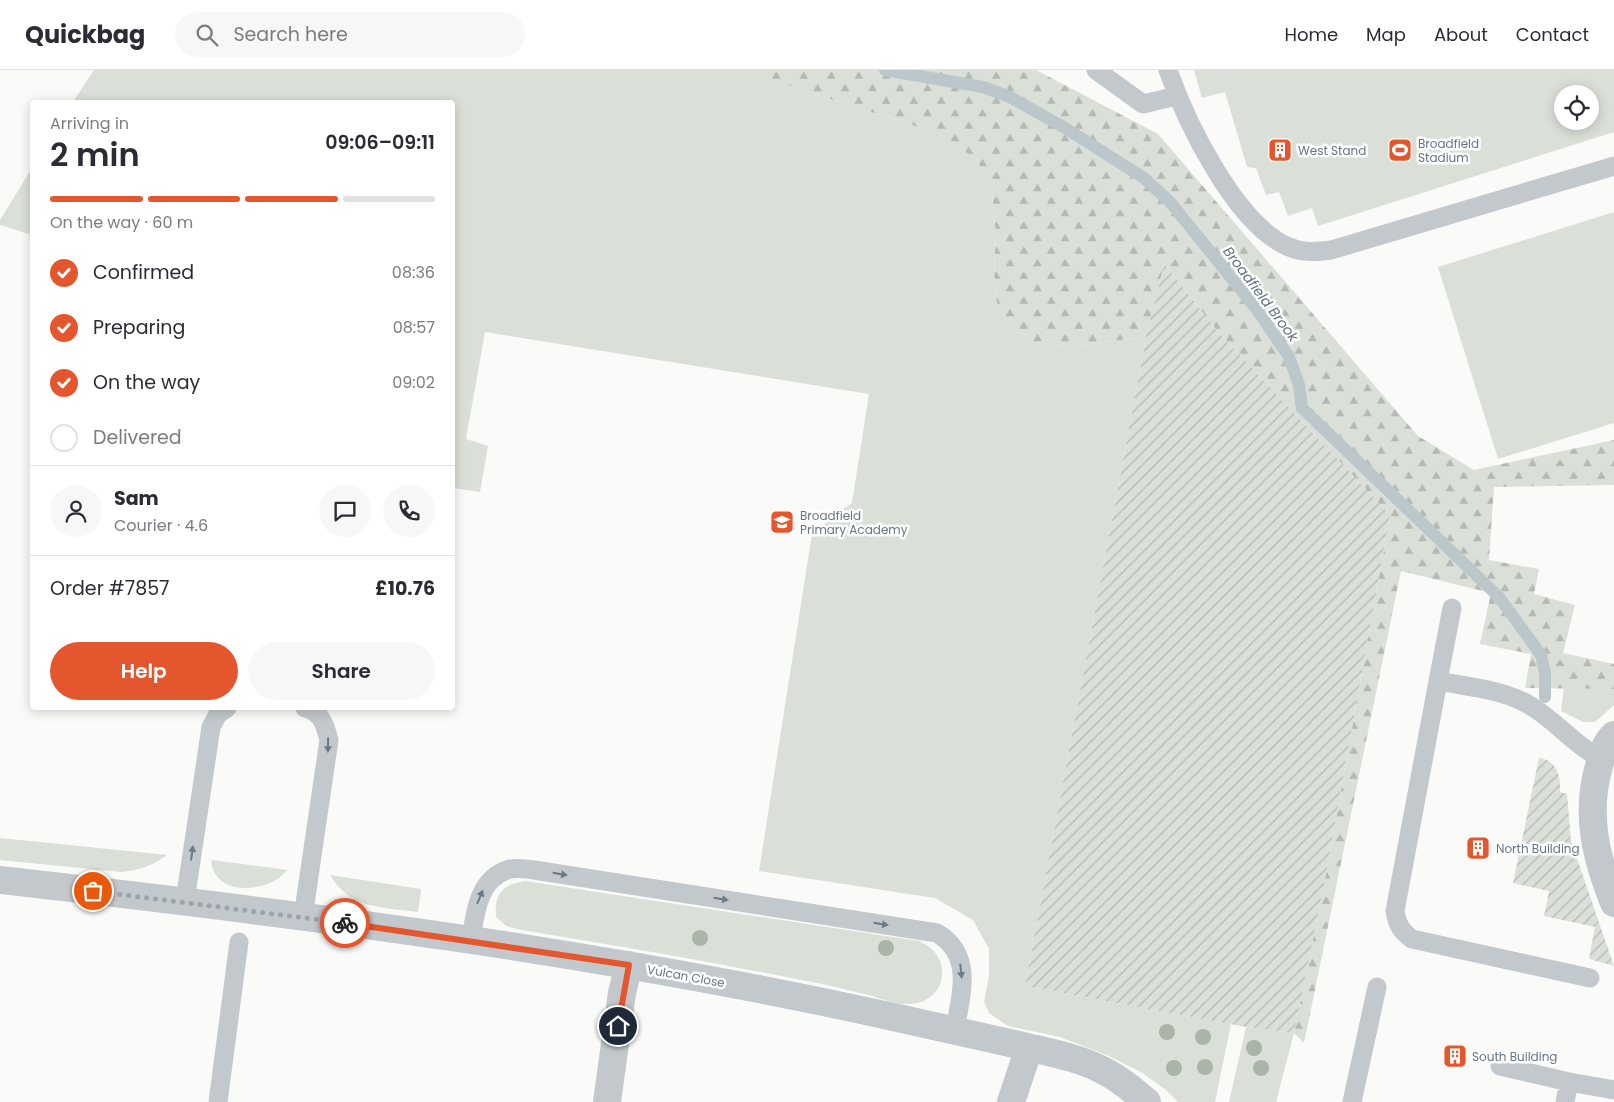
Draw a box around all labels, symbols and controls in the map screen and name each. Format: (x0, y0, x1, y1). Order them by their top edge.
search box (175, 12, 525, 57)
text: Quickbag (25, 18, 145, 51)
icon: search (193, 21, 221, 49)
text: Search here (233, 21, 348, 48)
text: Home (1284, 22, 1338, 47)
text: Map (1366, 22, 1406, 47)
text: About (1434, 22, 1488, 47)
text: Contact (1516, 22, 1589, 47)
map controls (1554, 85, 1599, 130)
button: locate (1554, 85, 1599, 130)
text: Arriving in (50, 112, 129, 135)
text: 09:06–09:11 (325, 129, 435, 156)
text: 2 min (50, 132, 140, 177)
place label: Broadfield Stadium (1418, 135, 1479, 166)
building icon: West Stand (1267, 137, 1293, 163)
sports icon: Broadfield Stadium (1387, 137, 1413, 163)
place label: West Stand (1298, 142, 1366, 159)
text: On the way · 60 m (50, 211, 193, 234)
water label: Broadfield Brook (1219, 242, 1304, 346)
icon: check (50, 259, 78, 287)
text: Confirmed (93, 259, 194, 286)
text: 08:36 (392, 261, 435, 284)
icon: check (50, 314, 78, 342)
text: Preparing (93, 314, 185, 341)
text: 08:57 (393, 316, 435, 339)
icon: check (50, 369, 78, 397)
text: On the way (93, 369, 200, 396)
text: 09:02 (392, 371, 435, 394)
text: Delivered (93, 424, 182, 451)
button: person (50, 485, 102, 537)
text: Sam (114, 485, 159, 512)
button: chat (319, 485, 371, 537)
button: phone (383, 485, 435, 537)
place label: Broadfield Primary Academy (800, 507, 908, 538)
school or university icon: Broadfield Primary Academy (769, 509, 795, 535)
text: Courier · 4.6 (114, 514, 208, 537)
text: Order #7857 (50, 575, 169, 602)
text: £10.76 (375, 575, 435, 602)
button: Help (50, 642, 238, 700)
button: Share (248, 642, 435, 700)
one-way arrow (324, 738, 332, 754)
building icon: North Building (1465, 835, 1491, 861)
place label: North Building (1496, 840, 1580, 857)
one-way arrow (189, 844, 197, 860)
pin (72, 870, 114, 912)
one-way arrow (552, 870, 568, 878)
icon: bag (79, 877, 107, 905)
one-way arrow (477, 890, 485, 904)
one-way arrow (713, 895, 729, 903)
courier (320, 898, 370, 948)
icon: bike (331, 909, 359, 937)
one-way arrow (873, 920, 889, 928)
street label: Vulcan Close (646, 961, 726, 991)
one-way arrow (957, 963, 965, 979)
pin (597, 1005, 639, 1047)
icon: home (604, 1012, 632, 1040)
building icon: South Building (1442, 1043, 1468, 1069)
place label: South Building (1472, 1048, 1557, 1065)

